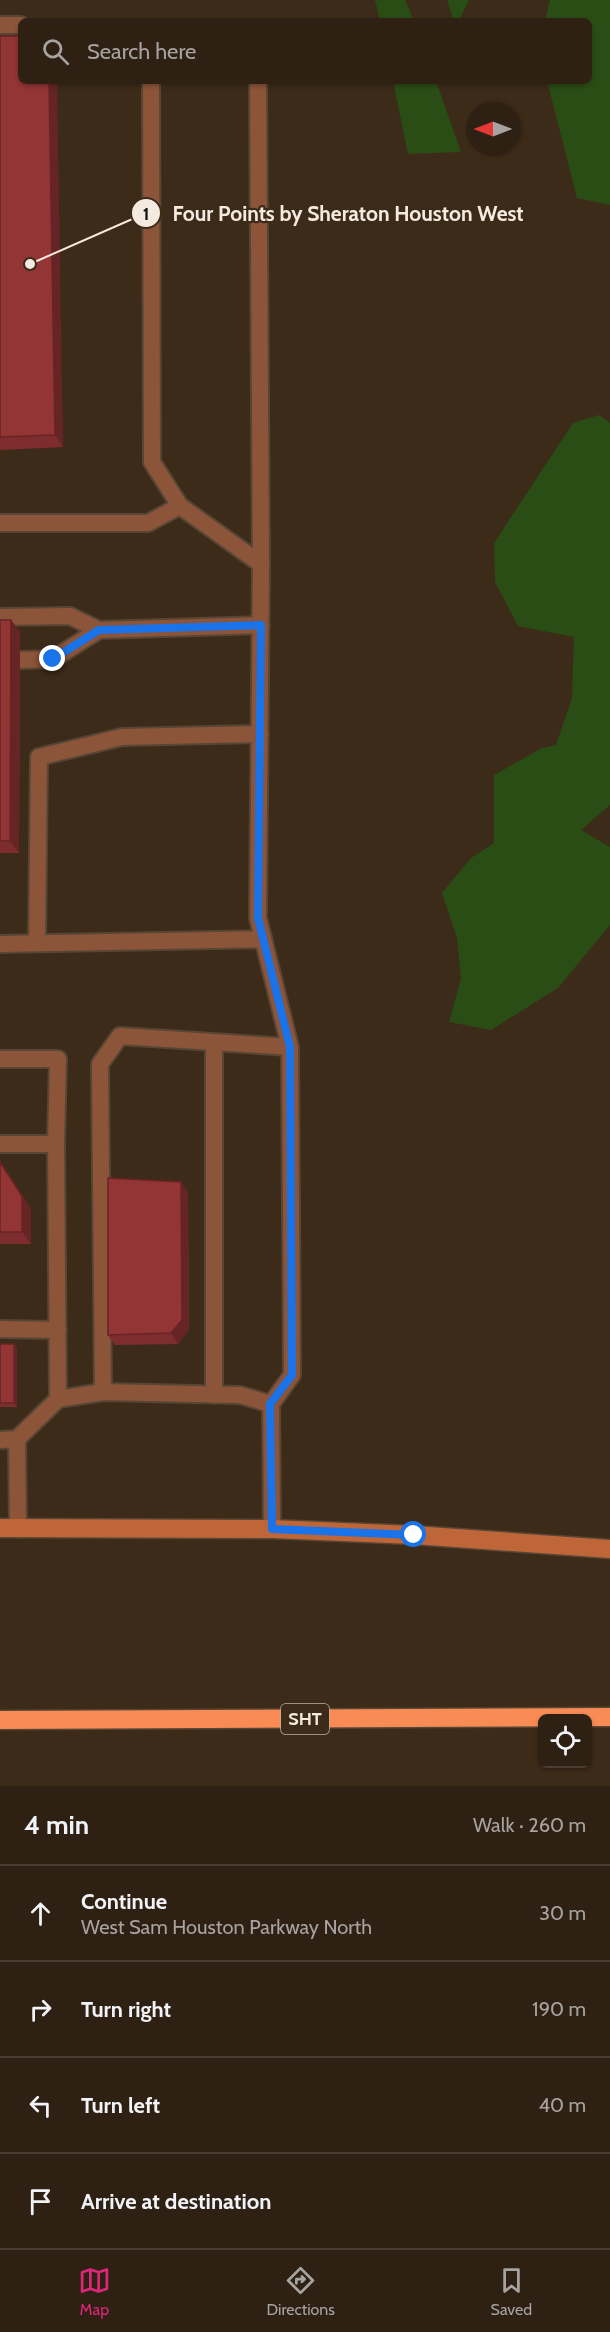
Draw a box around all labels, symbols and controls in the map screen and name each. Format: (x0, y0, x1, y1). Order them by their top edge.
search box (18, 18, 592, 84)
icon: search (39, 35, 72, 68)
text: Search here (87, 38, 196, 65)
north arrow (466, 102, 520, 156)
callout: Four Points by Sheraton Houston West (131, 194, 536, 233)
text: Four Points by Sheraton Houston West (172, 201, 524, 226)
text: 1 (143, 203, 149, 225)
route end (39, 645, 65, 671)
route start (400, 1521, 426, 1547)
road number: SHT (281, 1704, 329, 1734)
map controls (538, 1714, 592, 1768)
button: locate (538, 1714, 592, 1768)
text: 4 min (24, 1809, 89, 1841)
text: Walk · 260 m (473, 1813, 586, 1837)
text: Continue (81, 1888, 167, 1915)
icon: ahead (24, 1897, 57, 1930)
text: 30 m (539, 1901, 586, 1925)
text: West Sam Houston Parkway North (81, 1915, 372, 1939)
icon: right (24, 1993, 57, 2026)
text: Turn right (81, 1996, 171, 2023)
text: 190 m (532, 1997, 586, 2021)
icon: left (24, 2089, 57, 2122)
text: Turn left (81, 2092, 160, 2119)
text: 40 m (538, 2093, 586, 2117)
icon: arrive (24, 2185, 57, 2218)
text: Arrive at destination (81, 2188, 271, 2215)
tab: Map (78, 2264, 111, 2319)
tab: Directions (267, 2264, 335, 2319)
tab: Saved (491, 2264, 532, 2319)

